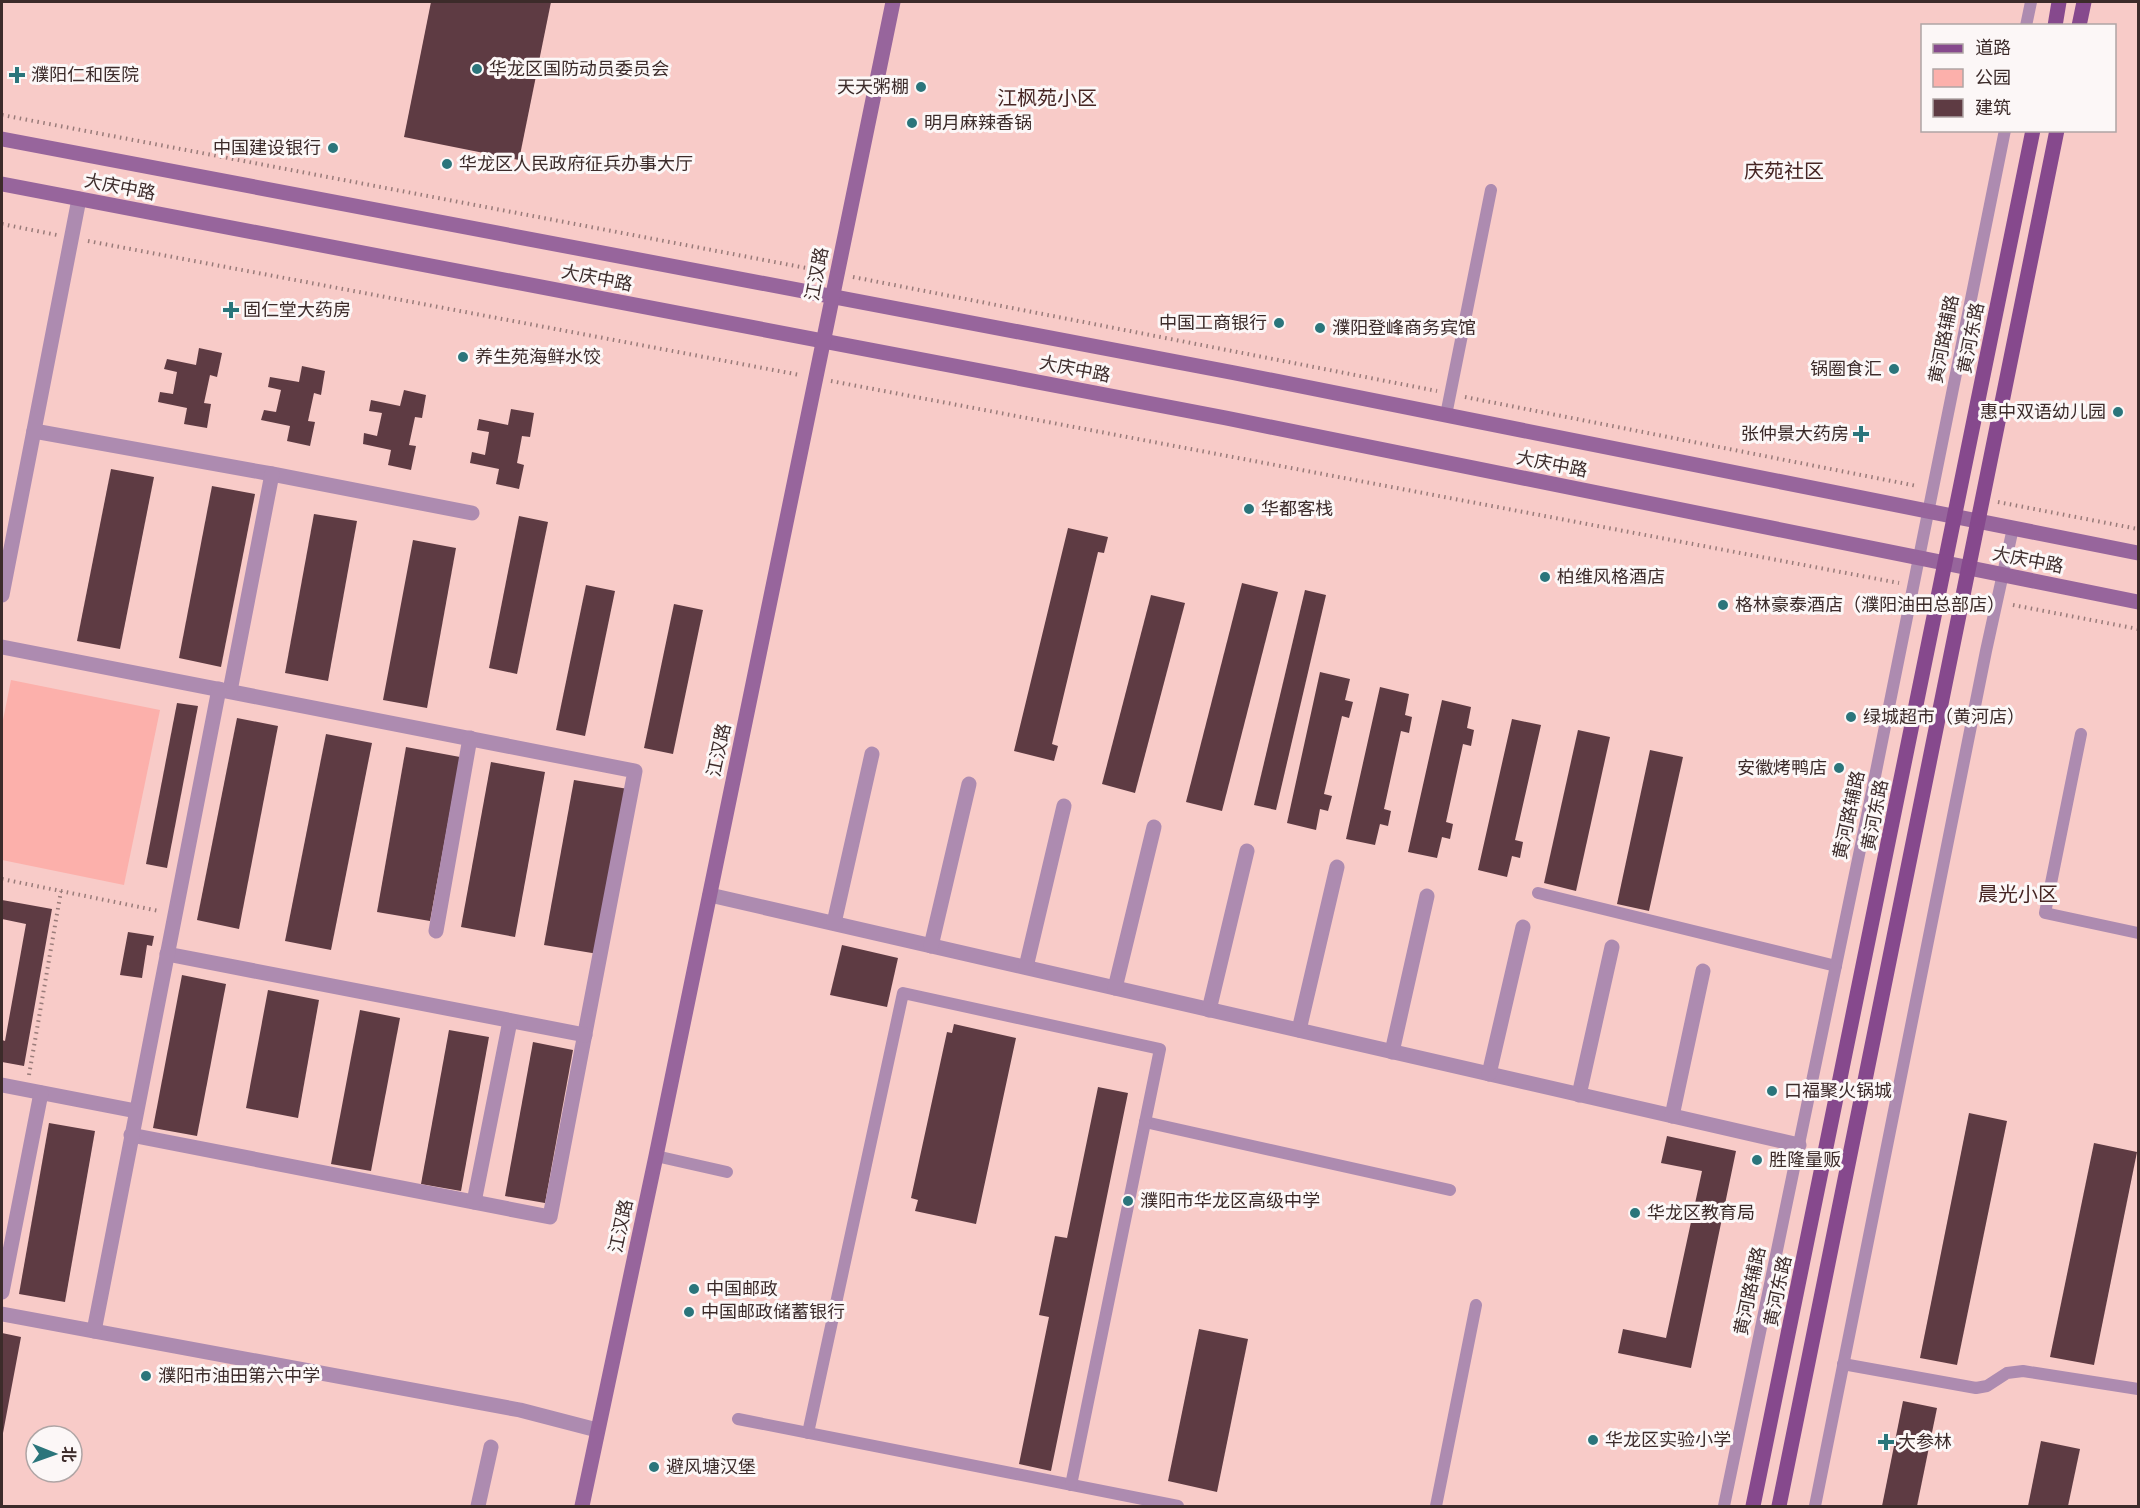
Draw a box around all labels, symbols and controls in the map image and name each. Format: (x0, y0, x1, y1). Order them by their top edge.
legend (1921, 24, 2116, 132)
text: 道路 (1975, 38, 2011, 58)
place label: 华龙区国防动员委员会 (489, 59, 669, 79)
marker: 华龙区国防动员委员会 (470, 62, 484, 76)
place label: 濮阳仁和医院 (31, 65, 139, 85)
marker: 濮阳仁和医院 (8, 66, 26, 84)
text: 公园 (1975, 68, 2011, 88)
place label: 天天粥棚 (837, 77, 909, 97)
marker: 天天粥棚 (914, 80, 928, 94)
district label: 江枫苑小区 (997, 87, 1097, 109)
text: 建筑 (1975, 98, 2011, 118)
place label: 明月麻辣香锅 (924, 113, 1032, 133)
marker: 明月麻辣香锅 (905, 116, 919, 130)
place label: 中国建设银行 (213, 138, 321, 158)
marker: 中国建设银行 (326, 141, 340, 155)
place label: 华龙区人民政府征兵办事大厅 (459, 154, 693, 174)
marker: 华龙区人民政府征兵办事大厅 (440, 157, 454, 171)
district label: 庆苑社区 (1744, 160, 1824, 182)
street label: 大庆中路 (83, 170, 157, 204)
street label: 江汉路 (802, 246, 832, 302)
street label: 大庆中路 (560, 261, 634, 295)
street label: 黄河路辅路 (1926, 293, 1962, 385)
place label: 固仁堂大药房 (243, 300, 351, 320)
street label: 黄河东路 (1954, 301, 1988, 375)
marker: 固仁堂大药房 (224, 303, 238, 317)
place label: 中国工商银行 (1159, 313, 1267, 333)
marker: 中国工商银行 (1272, 316, 1286, 330)
place label: 濮阳登峰商务宾馆 (1332, 318, 1476, 338)
marker: 濮阳登峰商务宾馆 (1313, 321, 1327, 335)
place label: 养生苑海鲜水饺 (475, 347, 601, 367)
marker: 养生苑海鲜水饺 (456, 350, 470, 364)
street label: 大庆中路 (1038, 352, 1112, 386)
place label: 锅圈食汇 (1810, 359, 1882, 379)
marker: 锅圈食汇 (1887, 362, 1901, 376)
place label: 惠中双语幼儿园 (1980, 402, 2106, 422)
marker: 惠中双语幼儿园 (2111, 405, 2125, 419)
place label: 张仲景大药房 (1741, 424, 1849, 444)
marker: 张仲景大药房 (1854, 427, 1868, 441)
street label: 大庆中路 (1515, 447, 1589, 481)
place label: 华都客栈 (1261, 499, 1333, 519)
marker: 华都客栈 (1242, 502, 1256, 516)
street label: 大庆中路 (1991, 543, 2065, 577)
place label: 柏维风格酒店 (1557, 567, 1665, 587)
marker: 柏维风格酒店 (1538, 570, 1552, 584)
place label: 格林豪泰酒店（濮阳油田总部店） (1735, 595, 2005, 615)
marker: 格林豪泰酒店（濮阳油田总部店） (1716, 598, 1730, 612)
place label: 绿城超市（黄河店） (1863, 707, 2025, 727)
marker: 绿城超市（黄河店） (1844, 710, 1858, 724)
street label: 江汉路 (704, 722, 734, 778)
place label: 安徽烤鸭店 (1737, 758, 1827, 778)
marker: 安徽烤鸭店 (1832, 761, 1846, 775)
street label: 黄河路辅路 (1830, 769, 1868, 861)
street label: 黄河东路 (1858, 778, 1892, 852)
district label: 晨光小区 (1978, 883, 2058, 905)
place label: 口福聚火锅城 (1784, 1081, 1892, 1101)
marker: 口福聚火锅城 (1765, 1084, 1779, 1098)
place label: 胜隆量贩 (1769, 1150, 1841, 1170)
marker: 胜隆量贩 (1750, 1153, 1764, 1167)
place label: 濮阳市华龙区高级中学 (1140, 1191, 1320, 1211)
marker: 濮阳市华龙区高级中学 (1121, 1194, 1135, 1208)
street label: 江汉路 (606, 1198, 636, 1254)
place label: 华龙区教育局 (1647, 1203, 1755, 1223)
marker: 华龙区教育局 (1628, 1206, 1642, 1220)
street label: 黄河路辅路 (1731, 1245, 1769, 1337)
street label: 黄河东路 (1761, 1254, 1795, 1328)
place label: 中国邮政 (706, 1279, 778, 1299)
marker: 中国邮政 (687, 1282, 701, 1296)
place label: 中国邮政储蓄银行 (701, 1302, 845, 1322)
marker: 中国邮政储蓄银行 (682, 1305, 696, 1319)
place label: 濮阳市油田第六中学 (158, 1366, 320, 1386)
marker: 濮阳市油田第六中学 (139, 1369, 153, 1383)
north arrow (24, 1424, 84, 1484)
place label: 华龙区实验小学 (1605, 1430, 1731, 1450)
place label: 大参林 (1898, 1432, 1952, 1452)
marker: 华龙区实验小学 (1586, 1433, 1600, 1447)
marker: 大参林 (1879, 1435, 1893, 1449)
text: 北 (60, 1446, 77, 1462)
place label: 避风塘汉堡 (666, 1457, 756, 1477)
marker: 避风塘汉堡 (647, 1460, 661, 1474)

